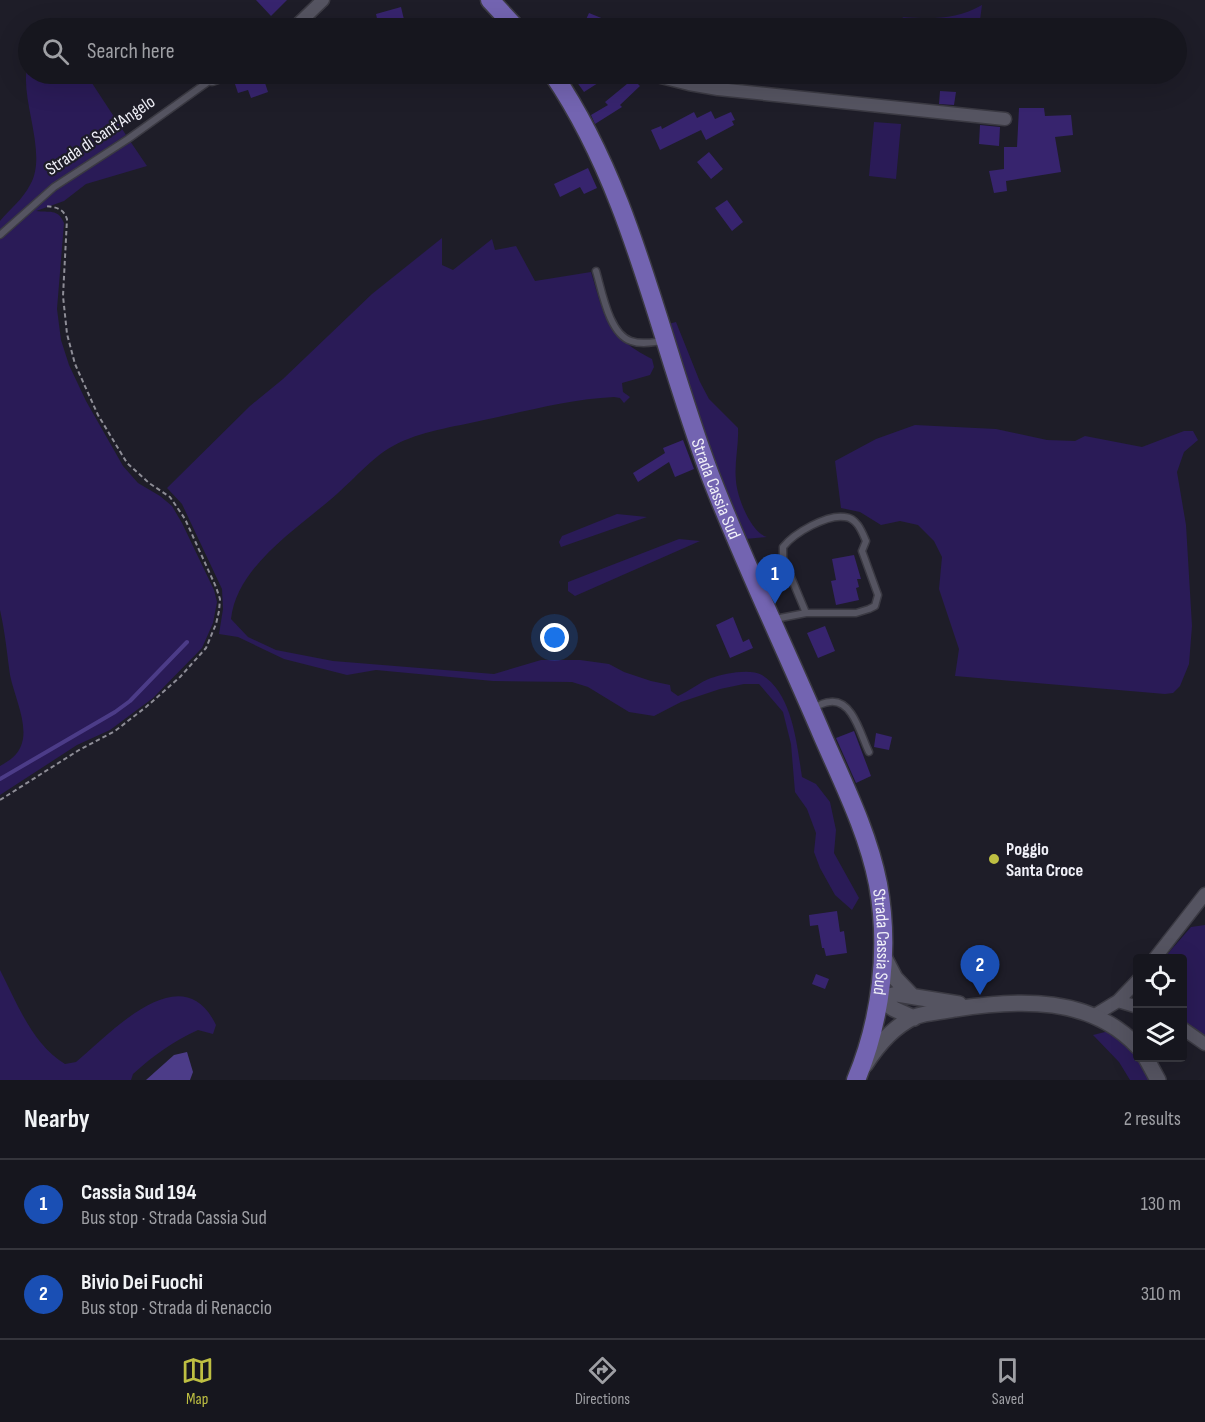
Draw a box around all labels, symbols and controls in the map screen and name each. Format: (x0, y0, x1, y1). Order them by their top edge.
search box (18, 18, 1187, 84)
icon: search (39, 35, 72, 68)
text: Search here (87, 38, 174, 65)
street label: Strada di Sant'Angelo (41, 91, 159, 180)
street label: Strada Cassia Sud (687, 436, 745, 542)
pin: 1 (756, 554, 794, 604)
your location (540, 623, 569, 652)
place label: Poggio Santa Croce (1006, 839, 1083, 881)
marker: Poggio Santa Croce (987, 852, 1001, 866)
street label: Strada Cassia Sud (868, 887, 893, 996)
pin: 2 (960, 946, 1000, 995)
map controls (1133, 954, 1187, 1062)
button: locate (1133, 954, 1187, 1008)
button: layers (1133, 1008, 1187, 1062)
text: Nearby (24, 1104, 90, 1135)
text: 2 results (1124, 1107, 1181, 1131)
text: Cassia Sud 194 (81, 1179, 197, 1206)
text: 1 (40, 1192, 47, 1216)
text: 130 m (1141, 1192, 1181, 1216)
text: Bus stop · Strada Cassia Sud (81, 1206, 267, 1230)
text: Bivio Dei Fuochi (81, 1269, 203, 1296)
text: 2 (39, 1282, 48, 1306)
text: 310 m (1141, 1282, 1181, 1306)
text: Bus stop · Strada di Renaccio (81, 1296, 272, 1320)
tab: Map (181, 1354, 214, 1409)
tab: Directions (575, 1354, 630, 1409)
tab: Saved (991, 1354, 1024, 1409)

